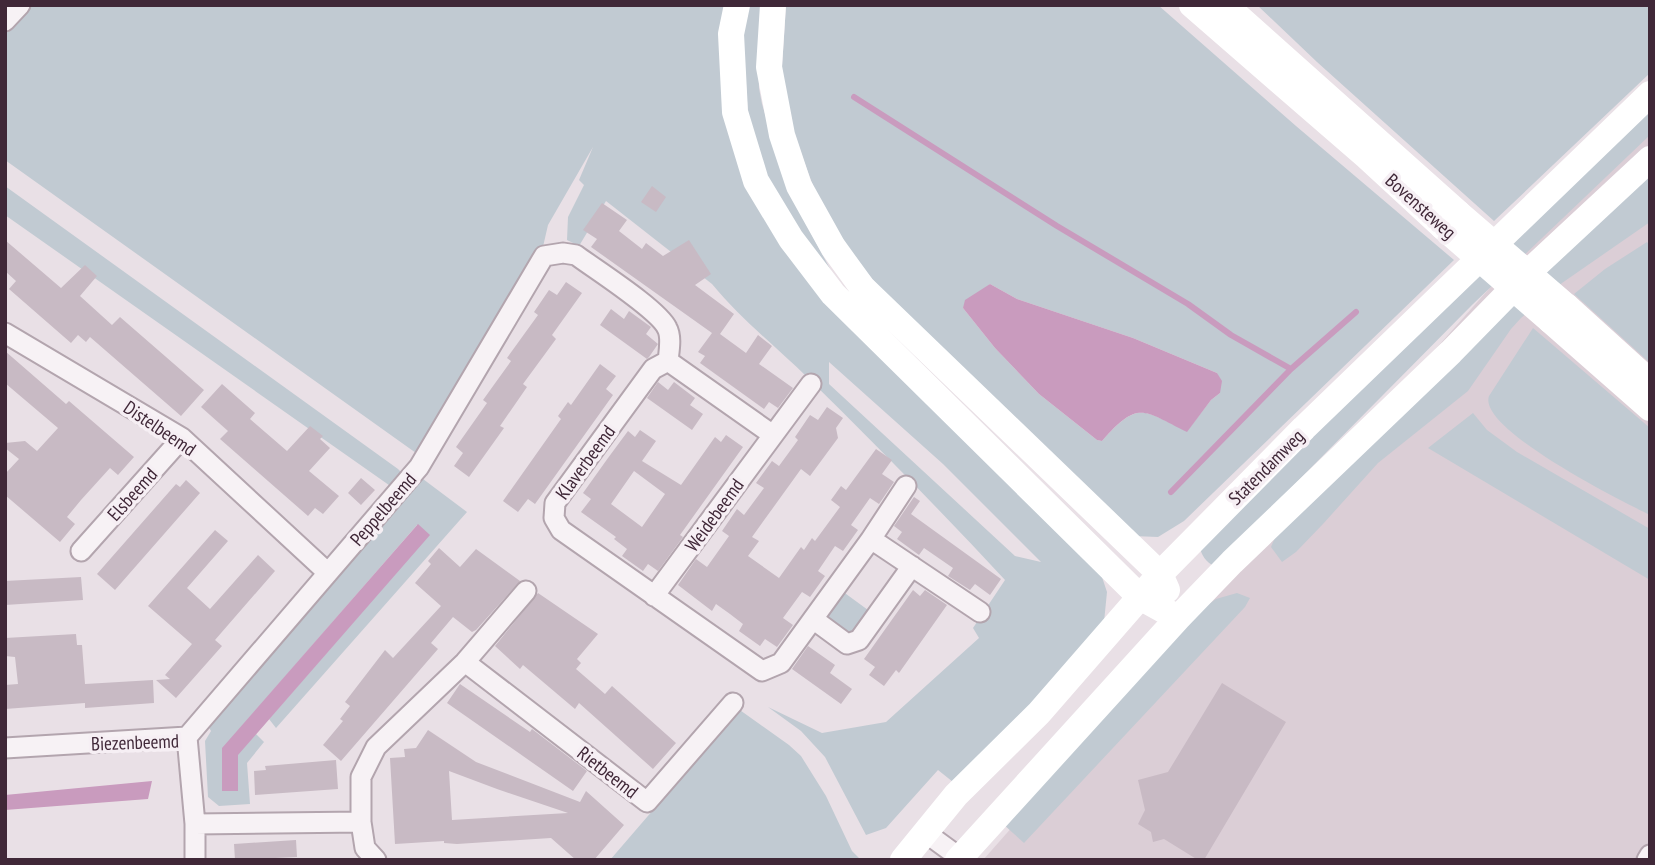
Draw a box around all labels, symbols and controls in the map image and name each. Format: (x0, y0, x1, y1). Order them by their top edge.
street label: Bovensteweg (1381, 168, 1461, 244)
street label: Distelbeemd (119, 395, 201, 461)
street label: Klaverbeemd (550, 420, 620, 504)
street label: Statendamweg (1223, 424, 1309, 510)
street label: Elsbeemd (102, 462, 162, 526)
street label: Peppelbeemd (345, 468, 421, 550)
street label: Weidebeemd (679, 474, 749, 556)
street label: Biezenbeemd (91, 728, 179, 756)
street label: Rietbeemd (573, 741, 643, 803)

